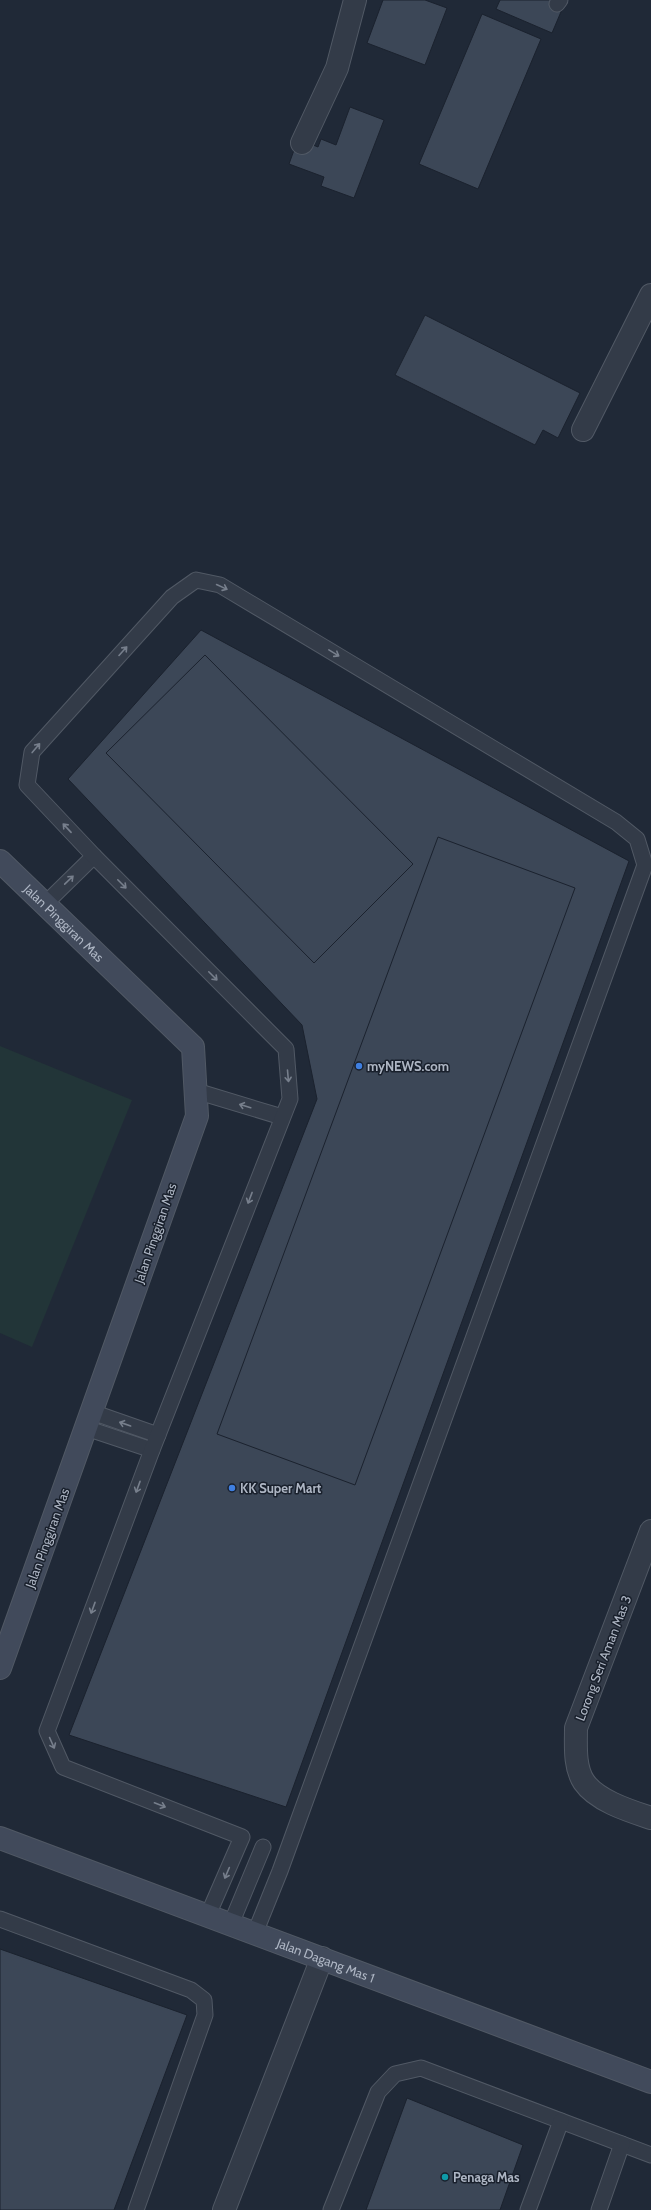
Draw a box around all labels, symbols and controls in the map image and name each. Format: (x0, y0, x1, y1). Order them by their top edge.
one-way arrow (216, 584, 228, 591)
one-way arrow (118, 646, 127, 656)
one-way arrow (328, 650, 340, 658)
one-way arrow (32, 742, 40, 753)
one-way arrow (63, 823, 72, 833)
one-way arrow (64, 875, 74, 885)
one-way arrow (117, 879, 126, 889)
street label: Jalan Pinggiran Mas (20, 880, 108, 965)
one-way arrow (208, 971, 218, 981)
place label: myNEWS.com (367, 1058, 449, 1074)
marker: myNEWS.com (354, 1061, 364, 1071)
one-way arrow (284, 1069, 291, 1082)
one-way arrow (239, 1102, 252, 1109)
street label: Jalan Pinggiran Mas (130, 1180, 180, 1286)
one-way arrow (246, 1192, 254, 1204)
one-way arrow (119, 1419, 131, 1427)
one-way arrow (134, 1480, 142, 1492)
place label: KK Super Mart (240, 1480, 322, 1496)
marker: KK Super Mart (227, 1483, 237, 1493)
street label: Jalan Pinggiran Mas (21, 1485, 73, 1591)
street label: Lorong Seri Aman Mas 3 (572, 1593, 634, 1723)
one-way arrow (88, 1602, 96, 1614)
one-way arrow (49, 1737, 56, 1749)
one-way arrow (153, 1801, 165, 1809)
one-way arrow (222, 1866, 230, 1878)
street label: Jalan Dagang Mas 1 (274, 1934, 377, 1986)
place label: Penaga Mas (453, 2169, 520, 2185)
marker: Penaga Mas (440, 2172, 450, 2182)

